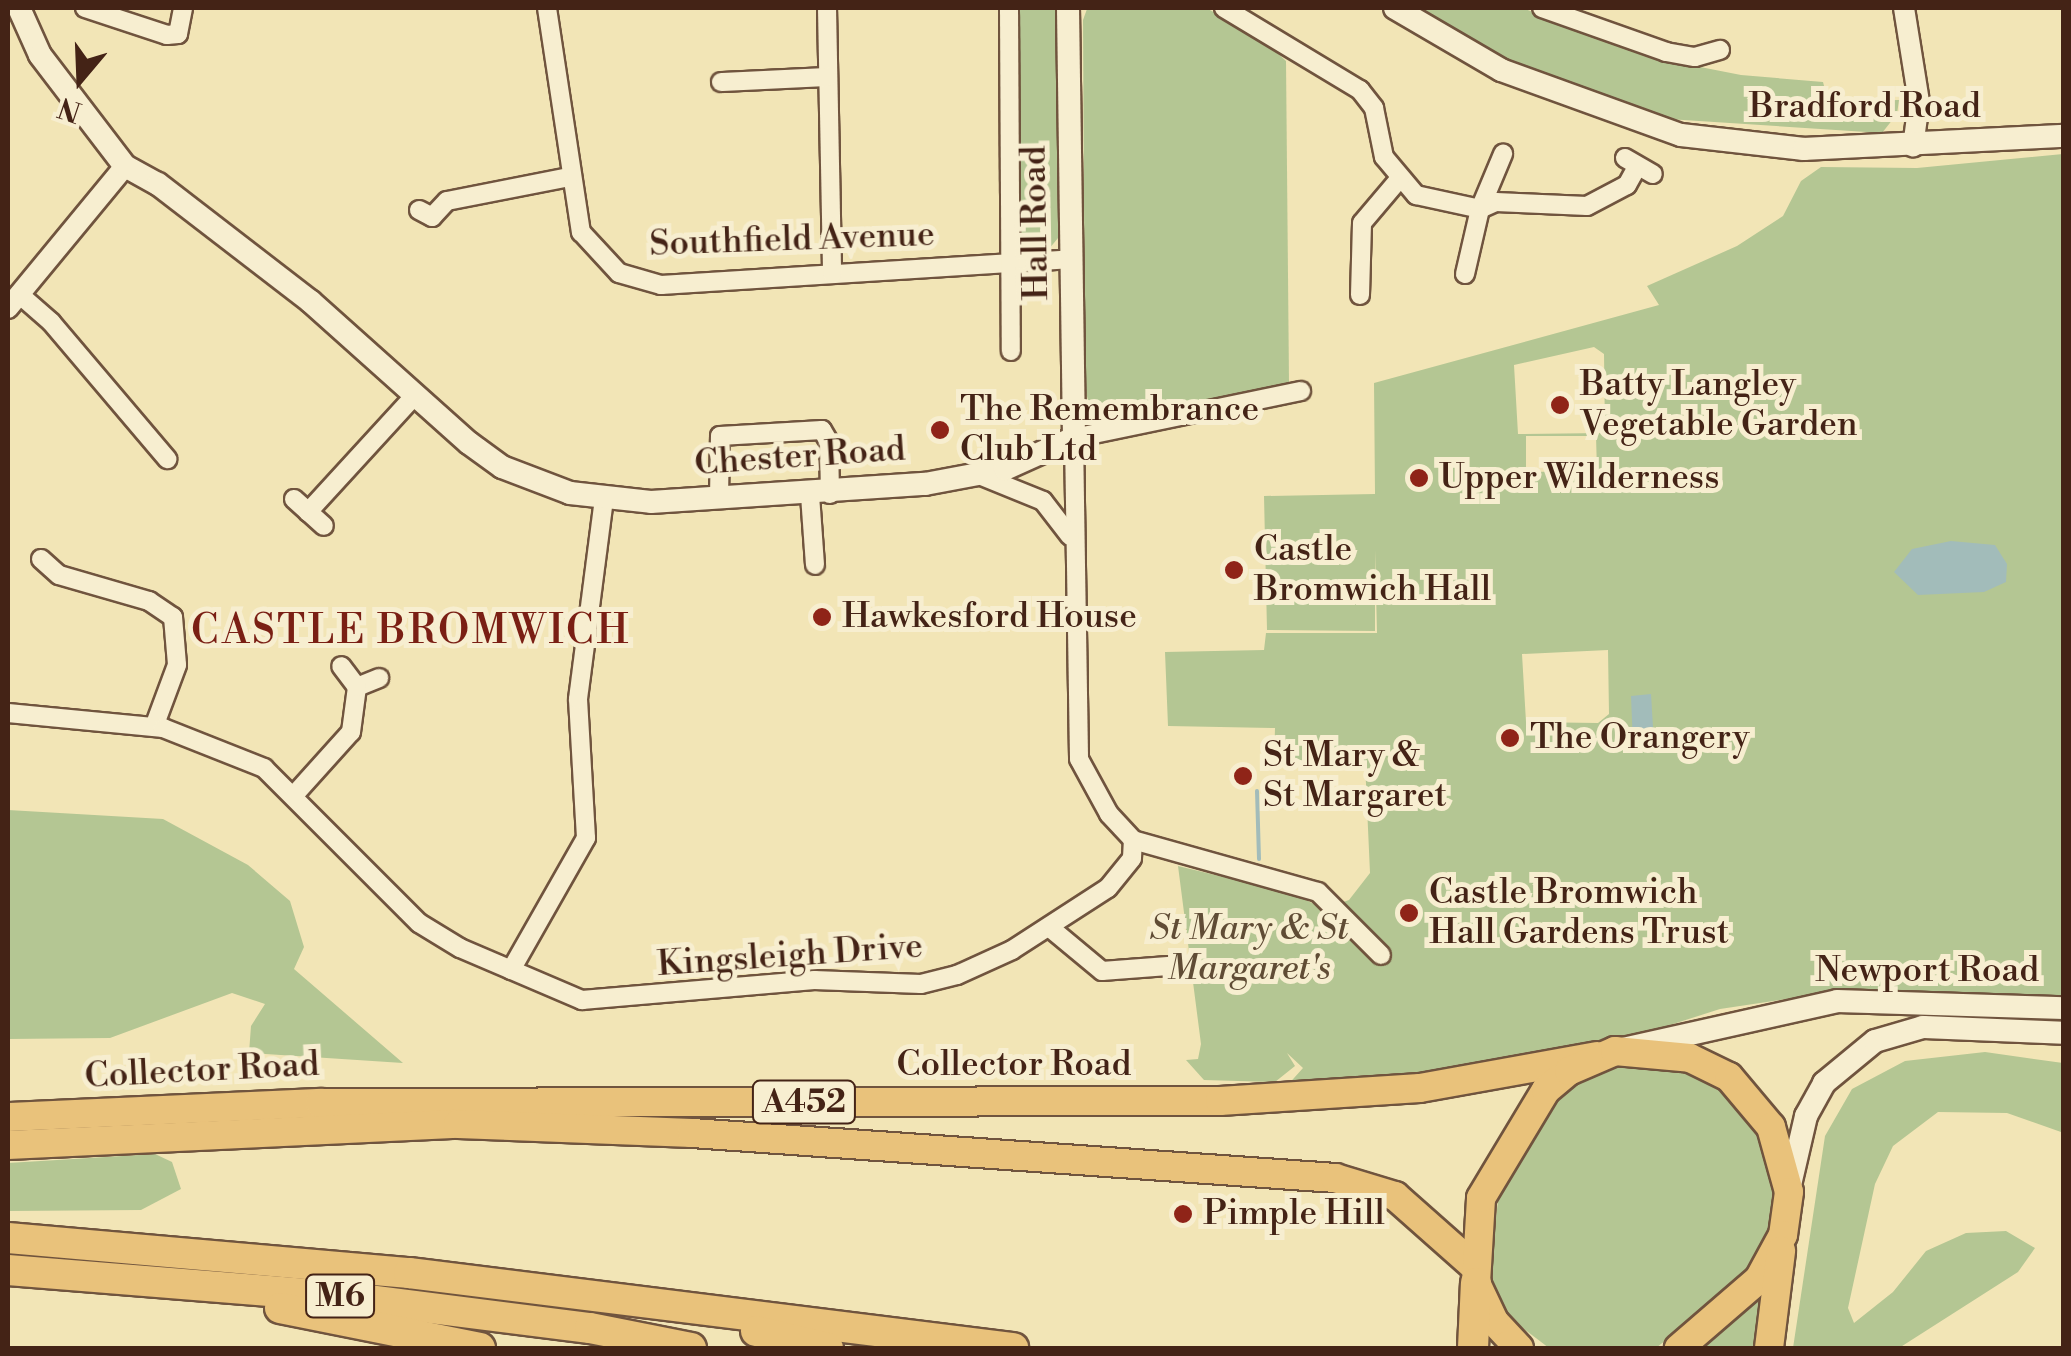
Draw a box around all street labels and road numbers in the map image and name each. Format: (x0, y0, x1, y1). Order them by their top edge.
street label: Bradford Road (1749, 86, 1981, 128)
street label: Hall Road (1014, 145, 1058, 301)
street label: Southfield Avenue (649, 214, 935, 266)
street label: Chester Road (693, 429, 907, 485)
street label: Kingsleigh Drive (656, 926, 924, 986)
street label: Newport Road (1815, 950, 2039, 992)
street label: Collector Road (84, 1044, 320, 1098)
street label: Collector Road (897, 1044, 1131, 1086)
road number: A452 (752, 1075, 856, 1129)
road number: M6 (305, 1269, 375, 1323)

